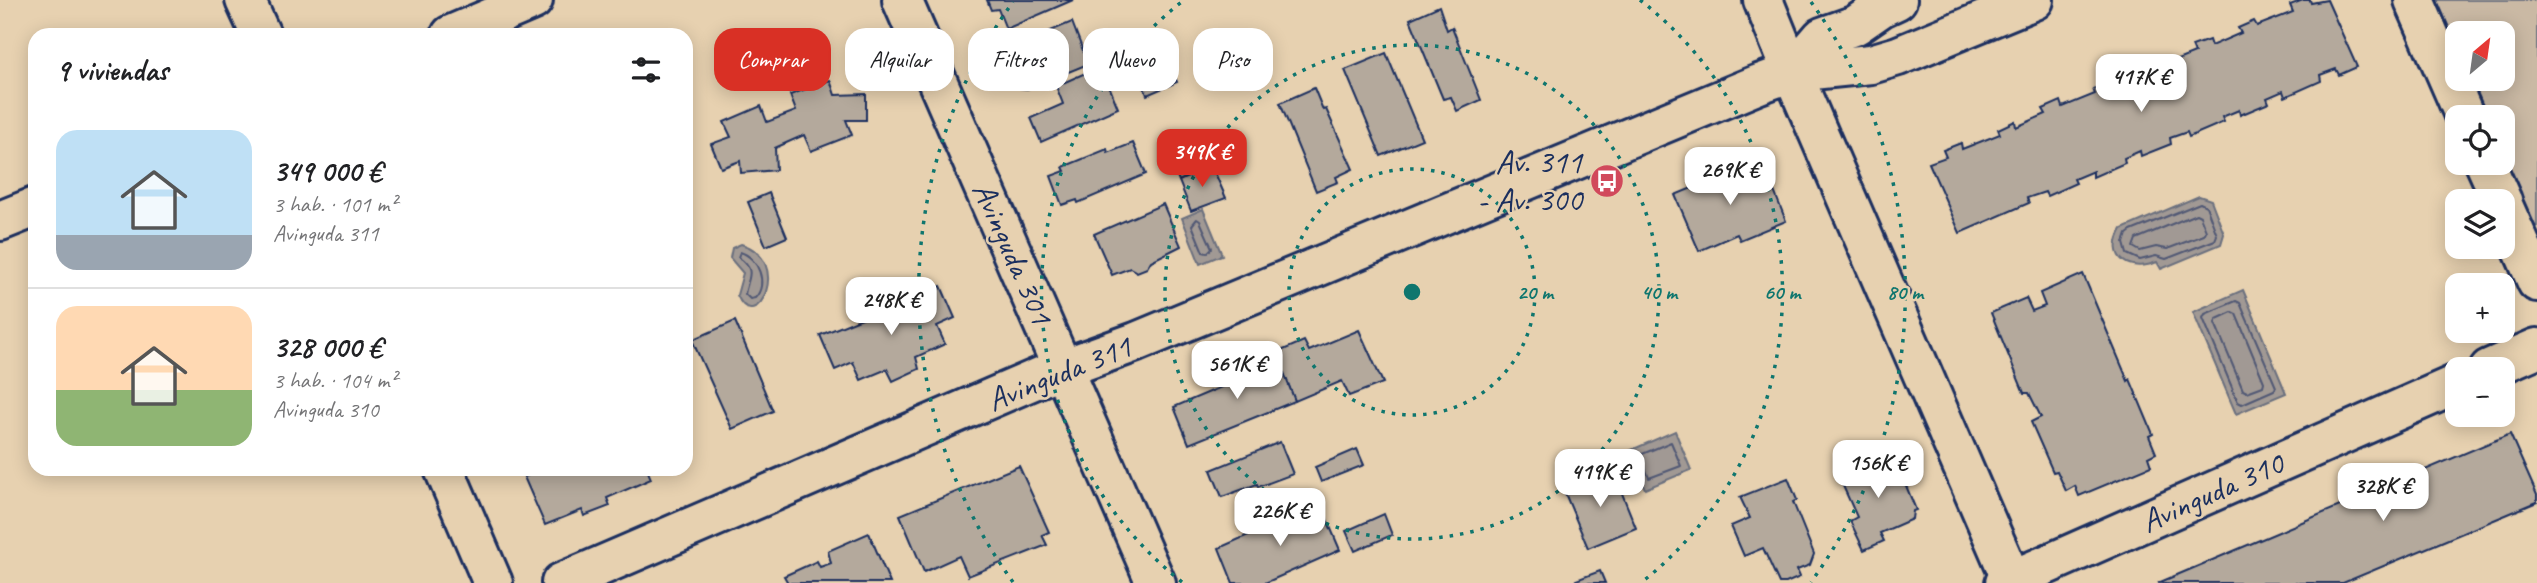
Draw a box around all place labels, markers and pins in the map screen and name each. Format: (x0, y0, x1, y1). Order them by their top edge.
pin: 417K € (2084, 54, 2198, 114)
pin: 349K € (1145, 130, 1259, 189)
place label: Av. 311 - Av. 300 (1477, 141, 1584, 221)
pin: 269K € (1673, 148, 1787, 207)
bus stop icon: Av. 311 - Av. 300 (1588, 162, 1626, 200)
pin: 248K € (834, 278, 948, 337)
centre of rings (1400, 280, 1424, 304)
pin: 561K € (1180, 342, 1294, 401)
pin: 156K € (1821, 440, 1935, 500)
pin: 419K € (1543, 449, 1657, 509)
pin: 328K € (2326, 463, 2440, 523)
pin: 226K € (1223, 489, 1337, 548)

